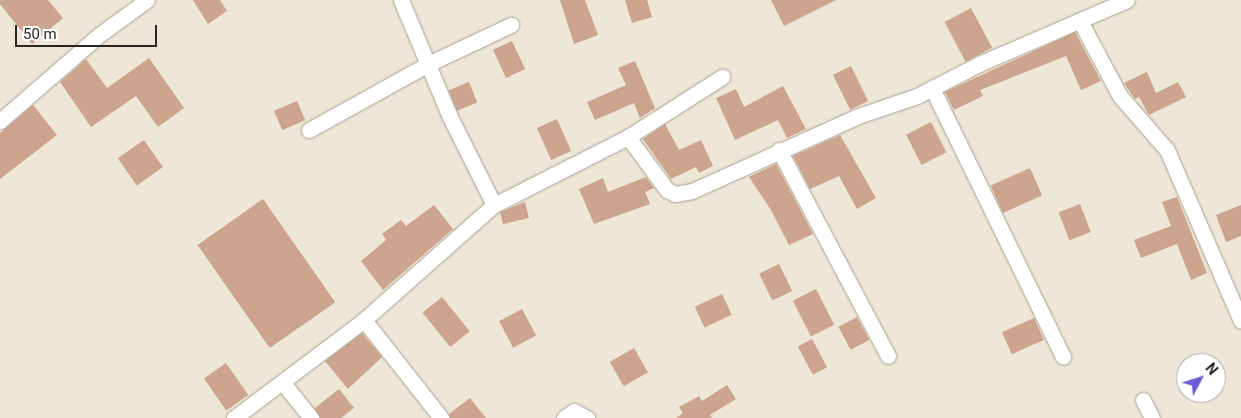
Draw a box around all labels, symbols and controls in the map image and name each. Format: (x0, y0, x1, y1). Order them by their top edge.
scale bar (18, 15, 160, 47)
text: 50 m (23, 25, 57, 43)
north arrow (1176, 353, 1226, 403)
text: N (1202, 360, 1221, 378)

